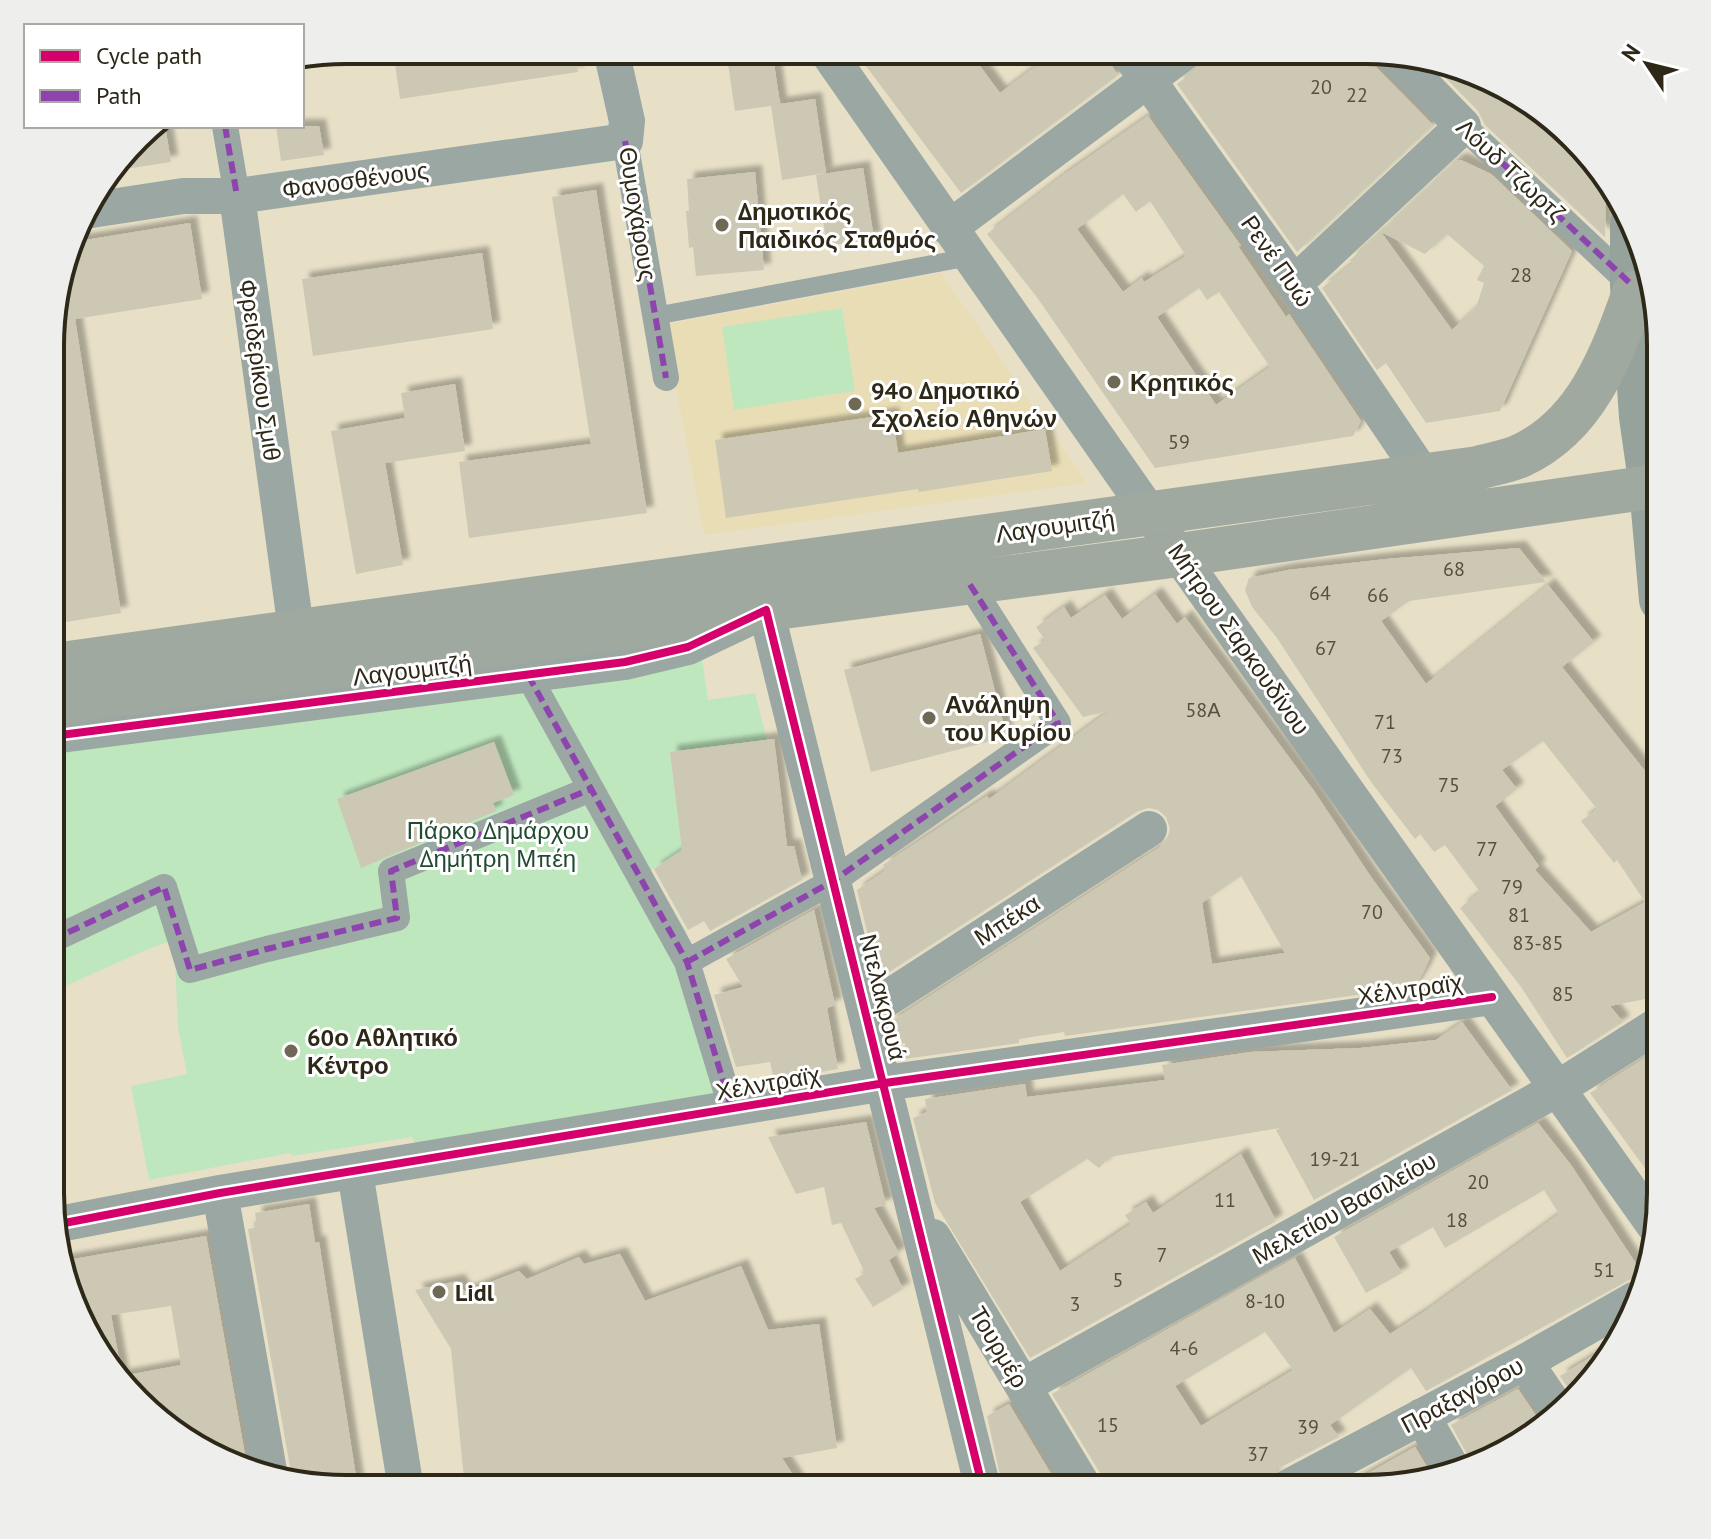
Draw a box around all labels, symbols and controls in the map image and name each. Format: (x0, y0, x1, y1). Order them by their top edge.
legend (24, 24, 304, 128)
north arrow (1607, 24, 1687, 104)
text: N (1615, 39, 1646, 66)
text: Cycle path (96, 40, 202, 71)
house number: 20 (1310, 74, 1332, 100)
text: Path (96, 80, 142, 111)
house number: 22 (1346, 82, 1368, 108)
street label: Λόυδ Τζωρτζ (1450, 112, 1572, 229)
street label: Θυμοχάρους (612, 145, 664, 283)
street label: Φανοσθένους (280, 154, 430, 206)
place label: Δημοτικός Παιδικός Σταθμός (738, 196, 936, 255)
street label: Ρενέ Πυώ (1234, 209, 1320, 313)
marker: Δημοτικός Παιδικός Σταθμός (713, 216, 731, 234)
house number: 28 (1510, 262, 1532, 288)
street label: Φρειδερίκου Σμιθ (232, 277, 288, 463)
place label: Κρητικός (1130, 367, 1234, 398)
marker: Κρητικός (1105, 373, 1123, 391)
place label: 94ο Δημοτικό Σχολείο Αθηνών (871, 375, 1057, 434)
marker: 94ο Δημοτικό Σχολείο Αθηνών (846, 395, 864, 413)
house number: 59 (1168, 429, 1190, 455)
street label: Λαγουμιτζή (994, 502, 1116, 550)
street label: Μήτρου Σαρκουδίνου (1161, 537, 1317, 741)
house number: 68 (1443, 556, 1465, 582)
house number: 64 (1309, 580, 1331, 606)
house number: 66 (1367, 582, 1389, 608)
house number: 67 (1315, 635, 1337, 661)
street label: Λαγουμιτζή (351, 647, 473, 693)
place label: Ανάληψη του Κυρίου (945, 689, 1071, 748)
house number: 58Α (1185, 697, 1221, 723)
marker: Ανάληψη του Κυρίου (920, 709, 938, 727)
house number: 71 (1374, 709, 1396, 735)
house number: 73 (1381, 743, 1403, 769)
house number: 75 (1438, 772, 1460, 798)
park label: Πάρκο Δημάρχου Δημήτρη Μπέη (407, 815, 589, 874)
house number: 77 (1476, 836, 1498, 862)
house number: 79 (1501, 874, 1523, 900)
street label: Μπέκα (968, 887, 1046, 953)
house number: 70 (1361, 899, 1383, 925)
house number: 81 (1508, 902, 1530, 928)
house number: 83-85 (1513, 930, 1563, 956)
street label: Ντελακρουά (852, 931, 914, 1063)
street label: Χέλντραϊχ (1356, 966, 1465, 1012)
house number: 85 (1552, 981, 1574, 1007)
place label: 60ο Αθλητικό Κέντρο (307, 1022, 458, 1081)
marker: 60ο Αθλητικό Κέντρο (282, 1042, 300, 1060)
street label: Χέλντραϊχ (713, 1058, 823, 1107)
street label: Μελετίου Βασιλείου (1247, 1145, 1441, 1271)
house number: 19-21 (1310, 1146, 1360, 1172)
house number: 20 (1467, 1169, 1489, 1195)
house number: 11 (1214, 1187, 1236, 1213)
house number: 18 (1446, 1207, 1468, 1233)
house number: 7 (1157, 1242, 1167, 1268)
house number: 51 (1593, 1257, 1615, 1283)
house number: 5 (1113, 1267, 1123, 1293)
place label: Lidl (455, 1277, 495, 1308)
marker: Lidl (430, 1283, 448, 1301)
house number: 8-10 (1245, 1288, 1285, 1314)
house number: 3 (1070, 1291, 1080, 1317)
street label: Τουρμέρ (963, 1301, 1035, 1393)
house number: 4-6 (1170, 1335, 1199, 1361)
street label: Πραξαγόρου (1395, 1350, 1529, 1440)
house number: 15 (1097, 1412, 1119, 1438)
house number: 39 (1297, 1414, 1319, 1440)
house number: 37 (1247, 1441, 1269, 1467)

